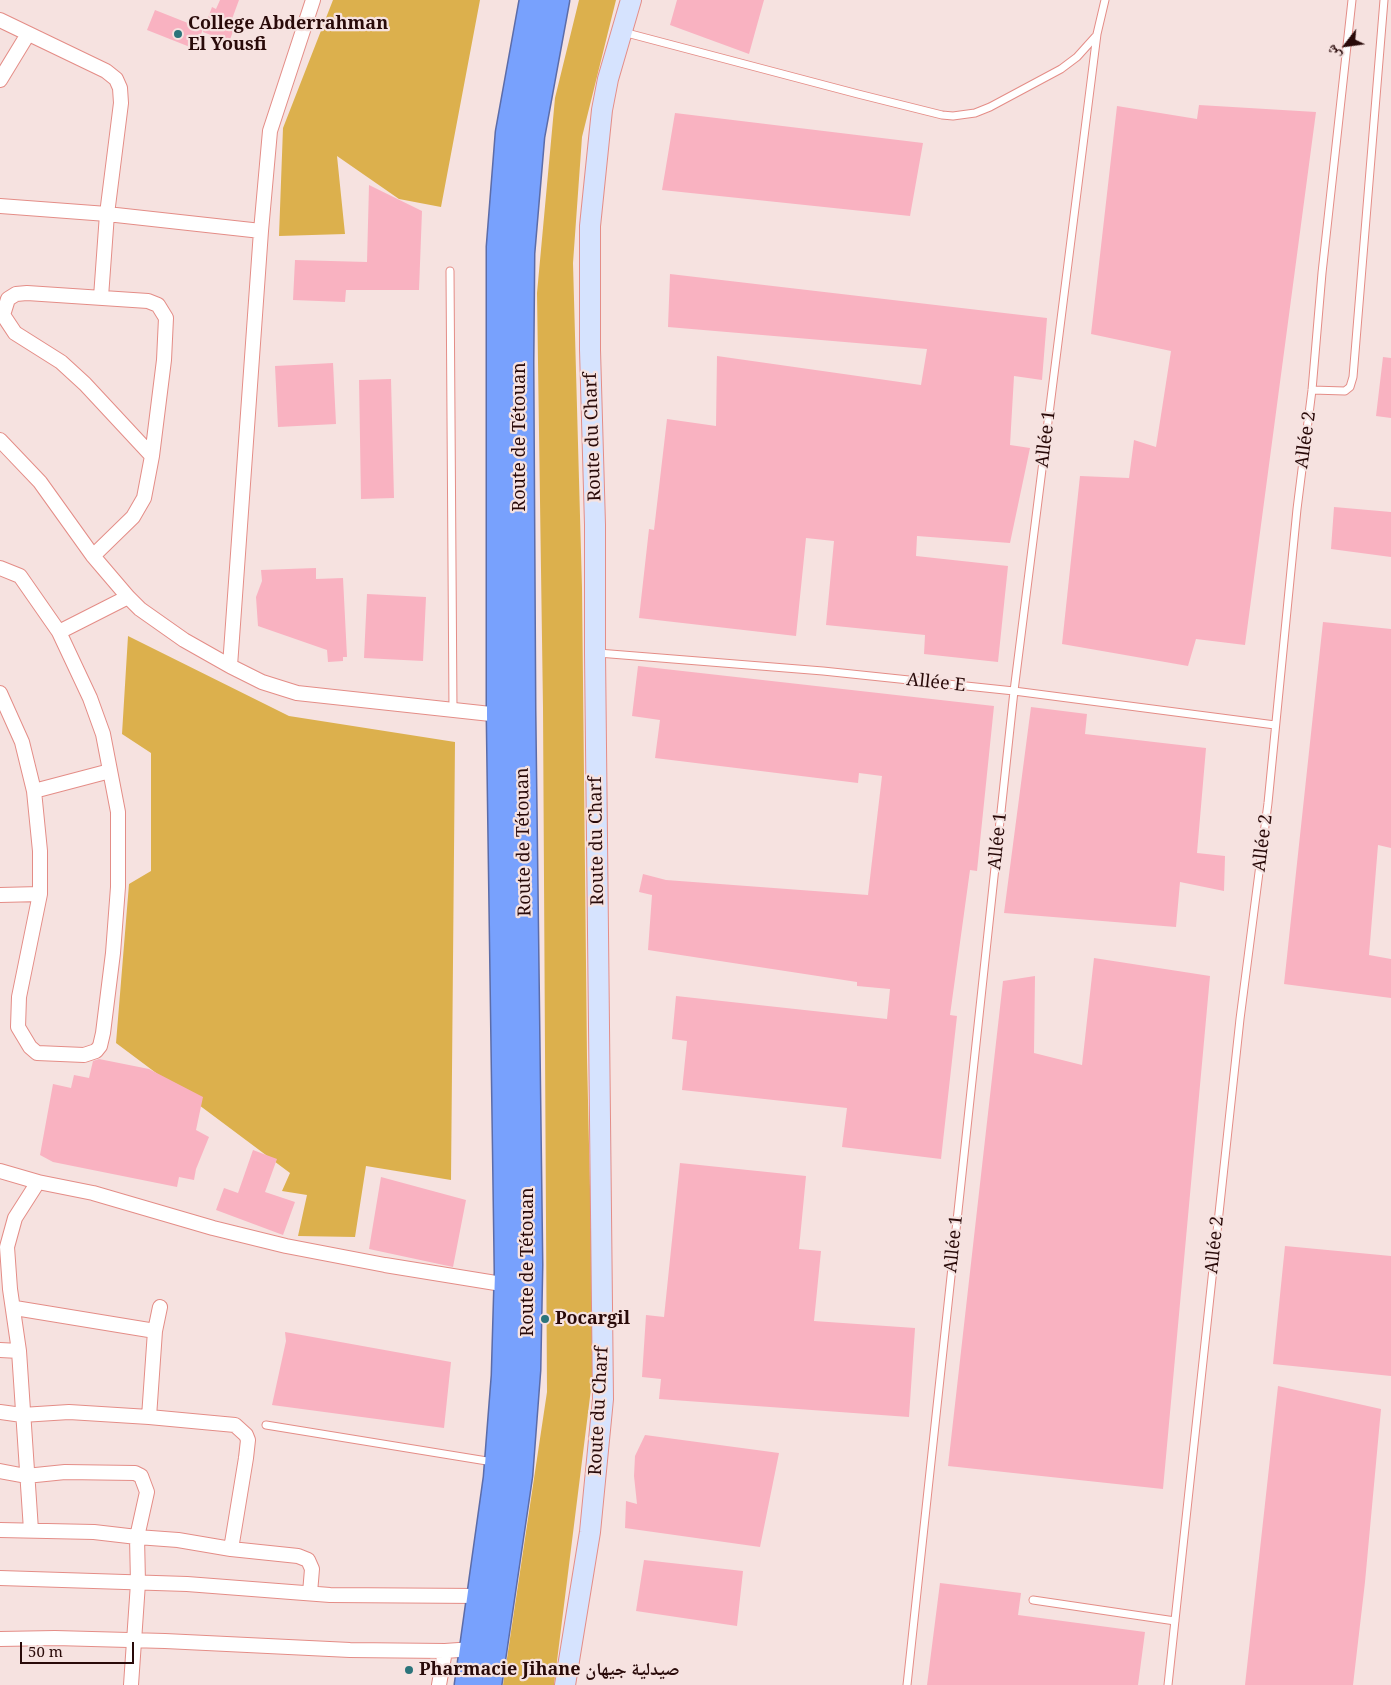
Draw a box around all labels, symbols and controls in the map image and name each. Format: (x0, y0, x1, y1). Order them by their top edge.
place label: College Abderrahman El Yousfi (188, 13, 388, 56)
north arrow (1321, 20, 1371, 70)
marker: College Abderrahman El Yousfi (172, 28, 184, 40)
text: ش (1321, 42, 1345, 64)
street label: Route de Tétouan (509, 362, 531, 512)
street label: Route du Charf (580, 372, 606, 502)
street label: Allée 1 (1032, 409, 1060, 469)
street label: Allée 2 (1291, 410, 1321, 470)
street label: Allée E (906, 669, 966, 697)
street label: Route de Tétouan (512, 767, 536, 917)
street label: Route du Charf (585, 776, 609, 906)
street label: Allée 1 (984, 811, 1012, 871)
street label: Allée 2 (1249, 813, 1277, 873)
street label: Route de Tétouan (517, 1187, 539, 1337)
street label: Allée 1 (940, 1214, 968, 1274)
street label: Allée 2 (1201, 1215, 1229, 1275)
place label: Pocargil (555, 1308, 630, 1330)
marker: Pocargil (539, 1313, 551, 1325)
street label: Route du Charf (585, 1346, 613, 1476)
scale bar (22, 1632, 136, 1664)
text: 50 m (28, 1641, 63, 1661)
place label: Pharmacie Jihane صيدلية جيهان (419, 1659, 680, 1681)
marker: Pharmacie Jihane صيدلية جيهان (403, 1664, 415, 1676)

